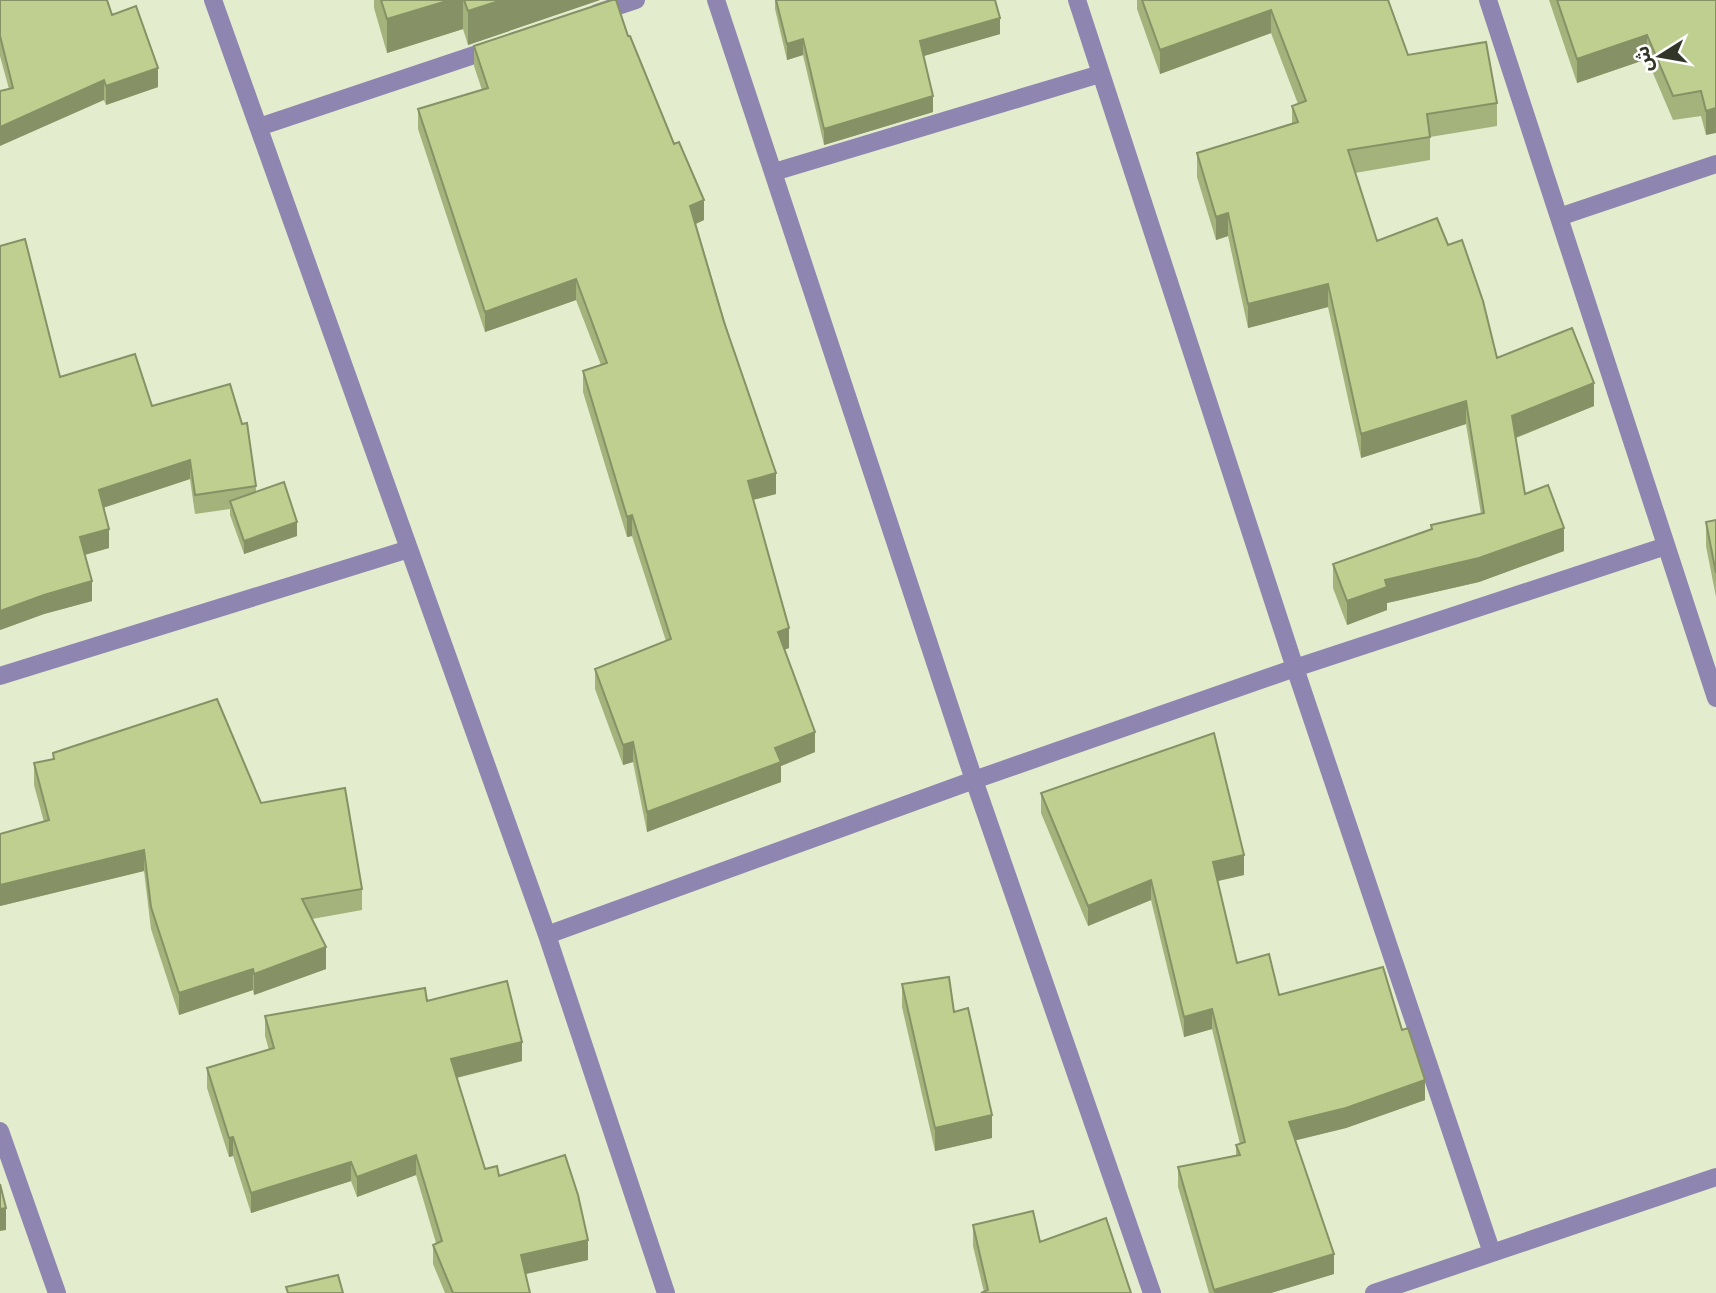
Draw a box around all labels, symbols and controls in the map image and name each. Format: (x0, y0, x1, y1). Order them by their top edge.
north arrow (1625, 21, 1695, 91)
text: ش (1628, 44, 1659, 75)

